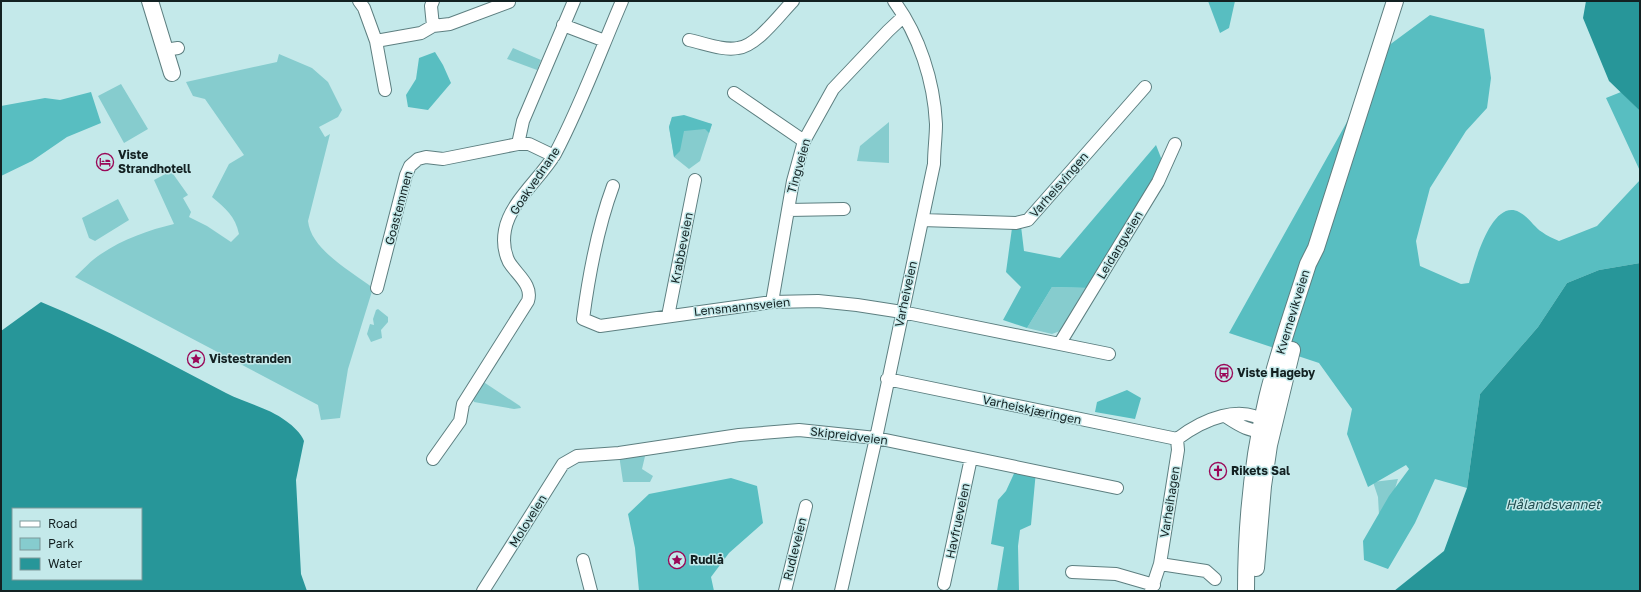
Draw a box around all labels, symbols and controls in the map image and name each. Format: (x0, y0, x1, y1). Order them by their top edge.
street label: Tingveien (784, 137, 814, 195)
street label: Goakvednane (506, 144, 563, 218)
place label: Viste Strandhotell (118, 147, 191, 176)
street label: Varheisvingen (1026, 149, 1091, 220)
hotel icon: Viste Strandhotell (95, 152, 115, 172)
street label: Goastemmen (381, 169, 416, 247)
street label: Leidangveien (1093, 208, 1146, 282)
street label: Krabbeveien (667, 211, 696, 285)
street label: Varheiveien (891, 259, 920, 328)
street label: Kvernevikveien (1273, 268, 1313, 356)
street label: Lensmannsveien (693, 294, 791, 319)
place icon: Vistestranden (186, 349, 206, 369)
place label: Vistestranden (209, 351, 291, 366)
bus stop icon: Viste Hageby (1214, 363, 1234, 383)
place label: Viste Hageby (1237, 365, 1316, 380)
street label: Varheiskjæringen (981, 392, 1083, 427)
street label: Skipreidveien (809, 423, 889, 448)
church icon: Rikets Sal (1208, 461, 1228, 481)
place label: Rikets Sal (1231, 463, 1290, 478)
street label: Varheihagen (1156, 465, 1183, 539)
street label: Havfrueveien (942, 482, 973, 560)
street label: Moloveien (506, 492, 550, 550)
water label: Hålandsvannet (1506, 496, 1602, 512)
legend (12, 508, 142, 580)
text: Road (48, 516, 77, 531)
street label: Rudleveien (779, 516, 810, 582)
text: Park (48, 536, 74, 551)
place icon: Rudlå (667, 550, 687, 570)
place label: Rudlå (690, 552, 724, 567)
text: Water (48, 556, 82, 571)

